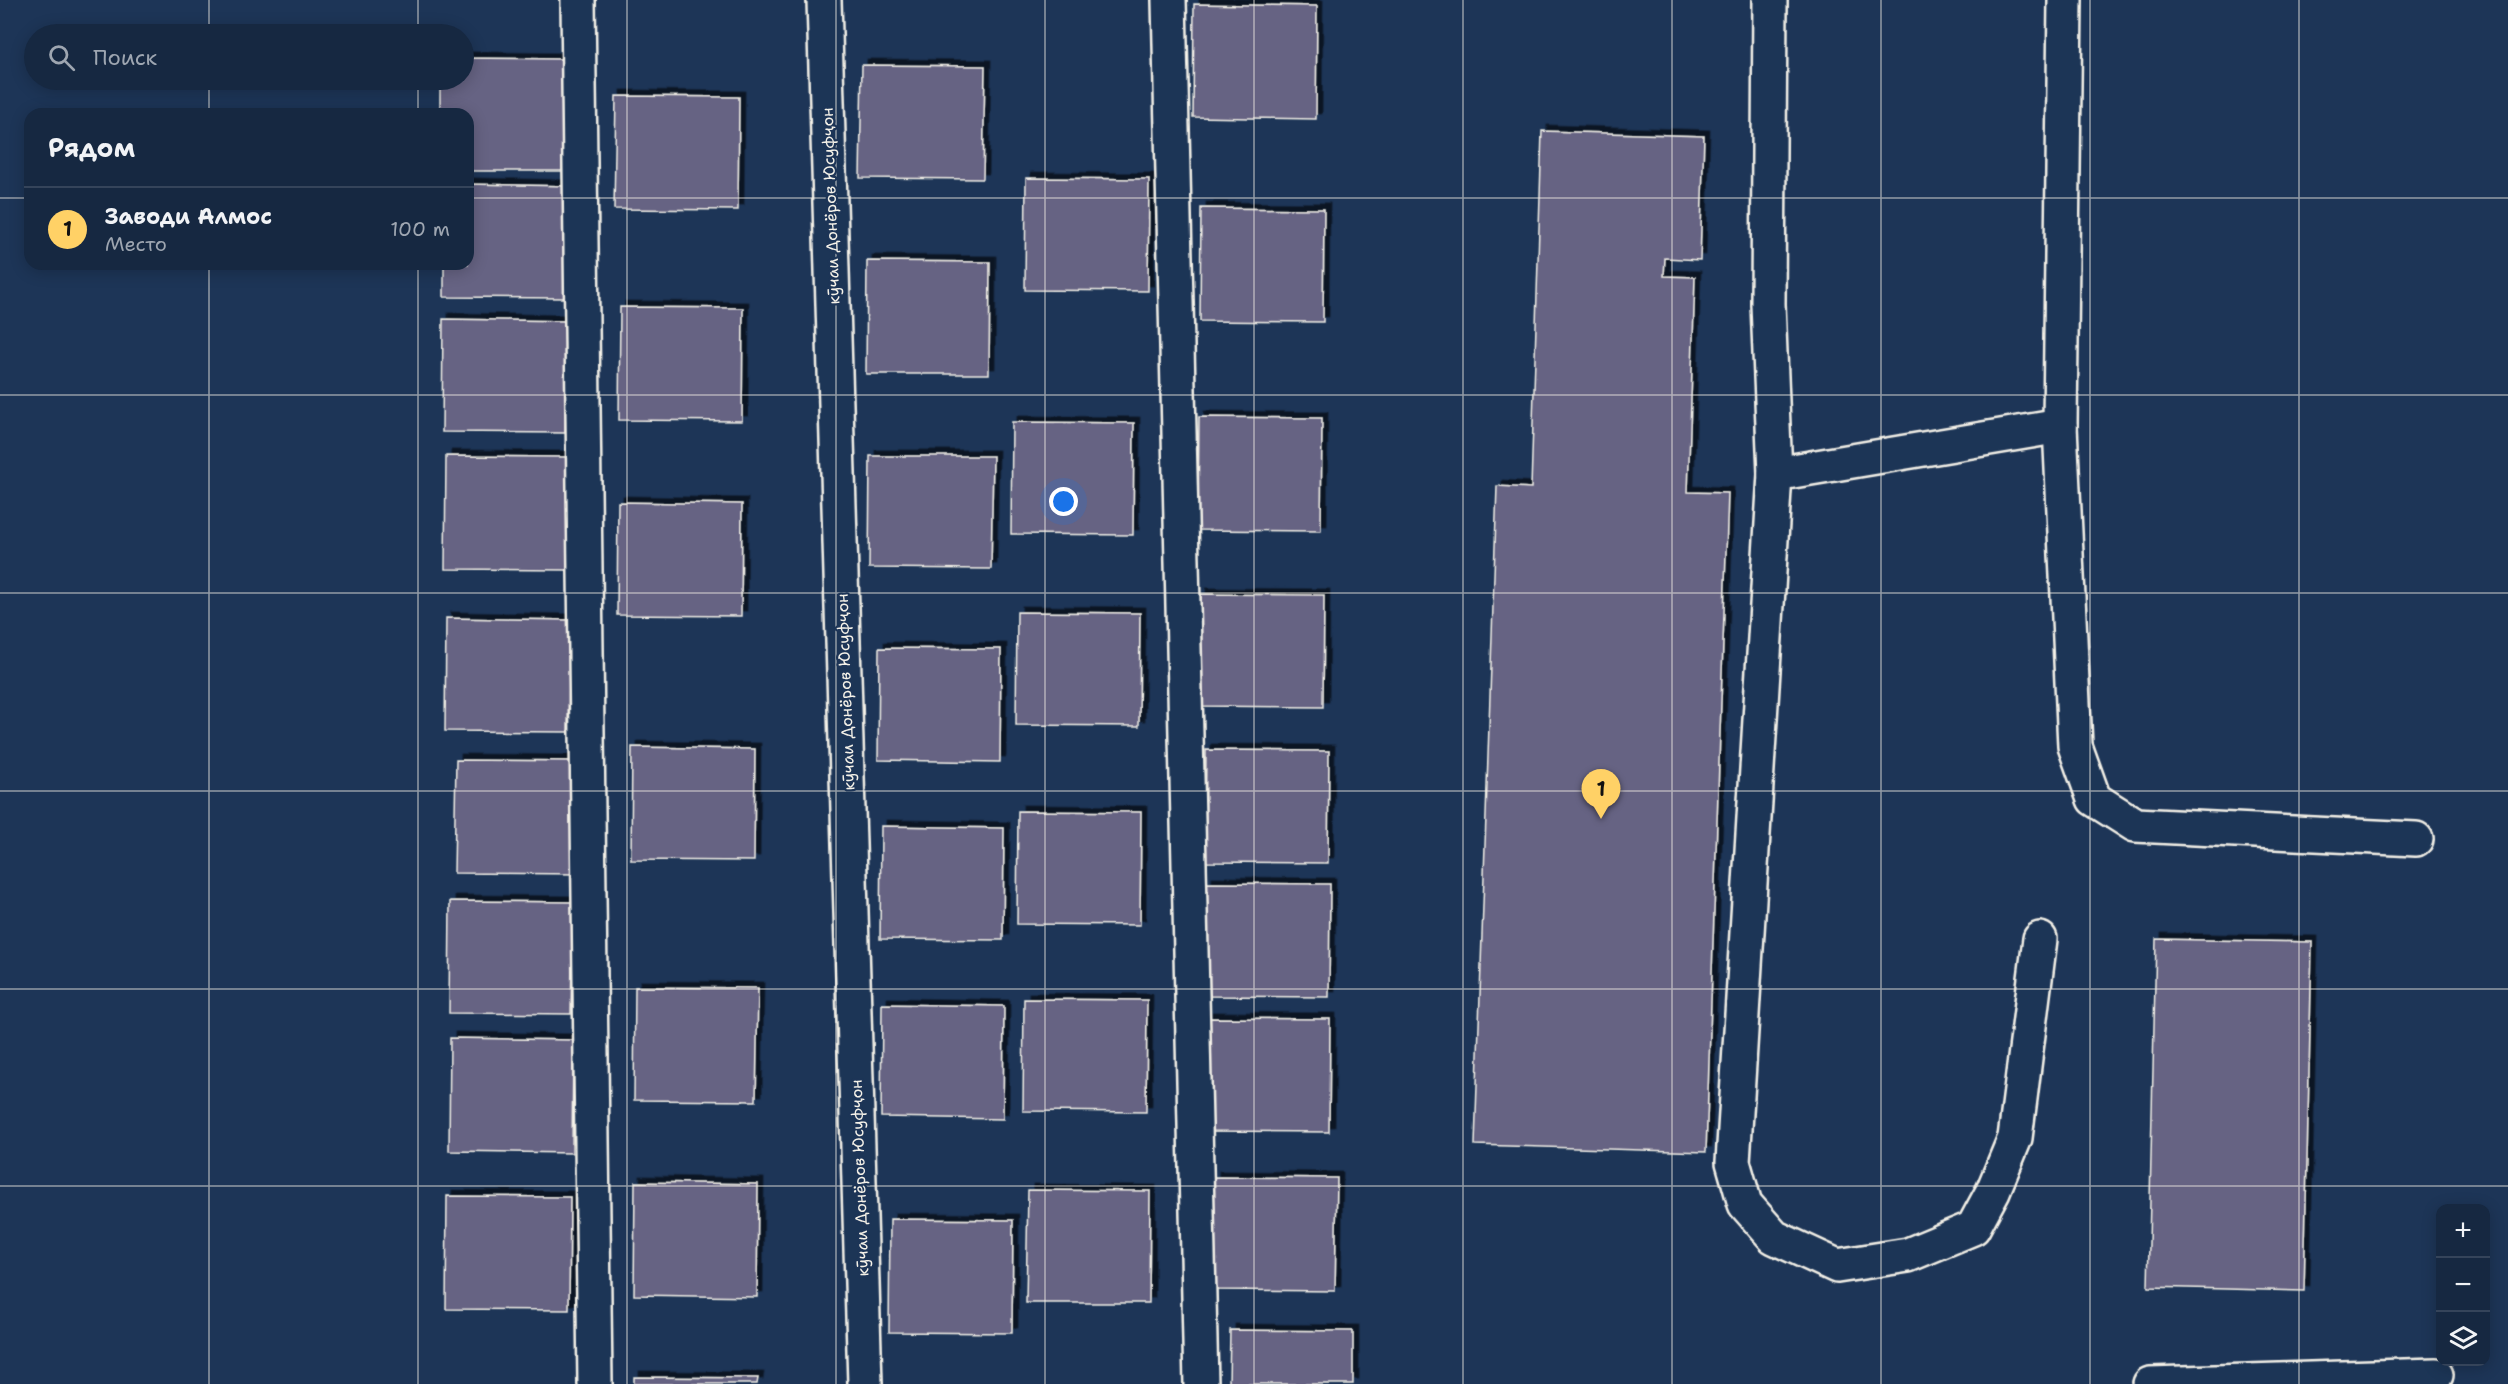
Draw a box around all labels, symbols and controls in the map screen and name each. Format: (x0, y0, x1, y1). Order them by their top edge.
search box (24, 24, 474, 90)
icon: search (45, 41, 78, 74)
text: Поиск (93, 43, 157, 72)
street label: кӯчаи Донёров Юсуфҷон (817, 107, 844, 305)
text: Рядом (48, 130, 135, 165)
text: Заводи Алмос (105, 202, 272, 231)
text: 1 (63, 216, 72, 242)
text: 100 m (390, 216, 450, 242)
text: Место (105, 231, 167, 257)
your location (1049, 487, 1078, 516)
street label: кӯчаи Донёров Юсуфҷон (832, 593, 859, 791)
pin: 1 (1582, 770, 1620, 819)
street label: кӯчаи Донёров Юсуфҷон (846, 1079, 873, 1277)
map controls (2436, 1204, 2490, 1366)
button: + (2436, 1204, 2490, 1258)
button: − (2436, 1258, 2490, 1312)
button: layers (2436, 1312, 2490, 1366)

